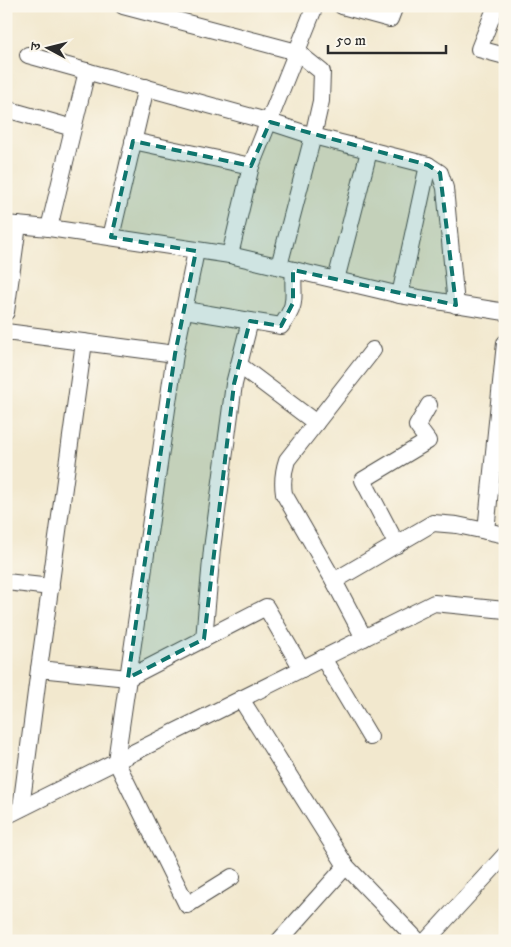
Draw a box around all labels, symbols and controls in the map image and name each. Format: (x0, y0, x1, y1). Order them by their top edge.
north arrow (22, 22, 72, 72)
scale bar (328, 22, 446, 54)
text: 50 m (336, 31, 366, 50)
text: उ (27, 41, 46, 52)

